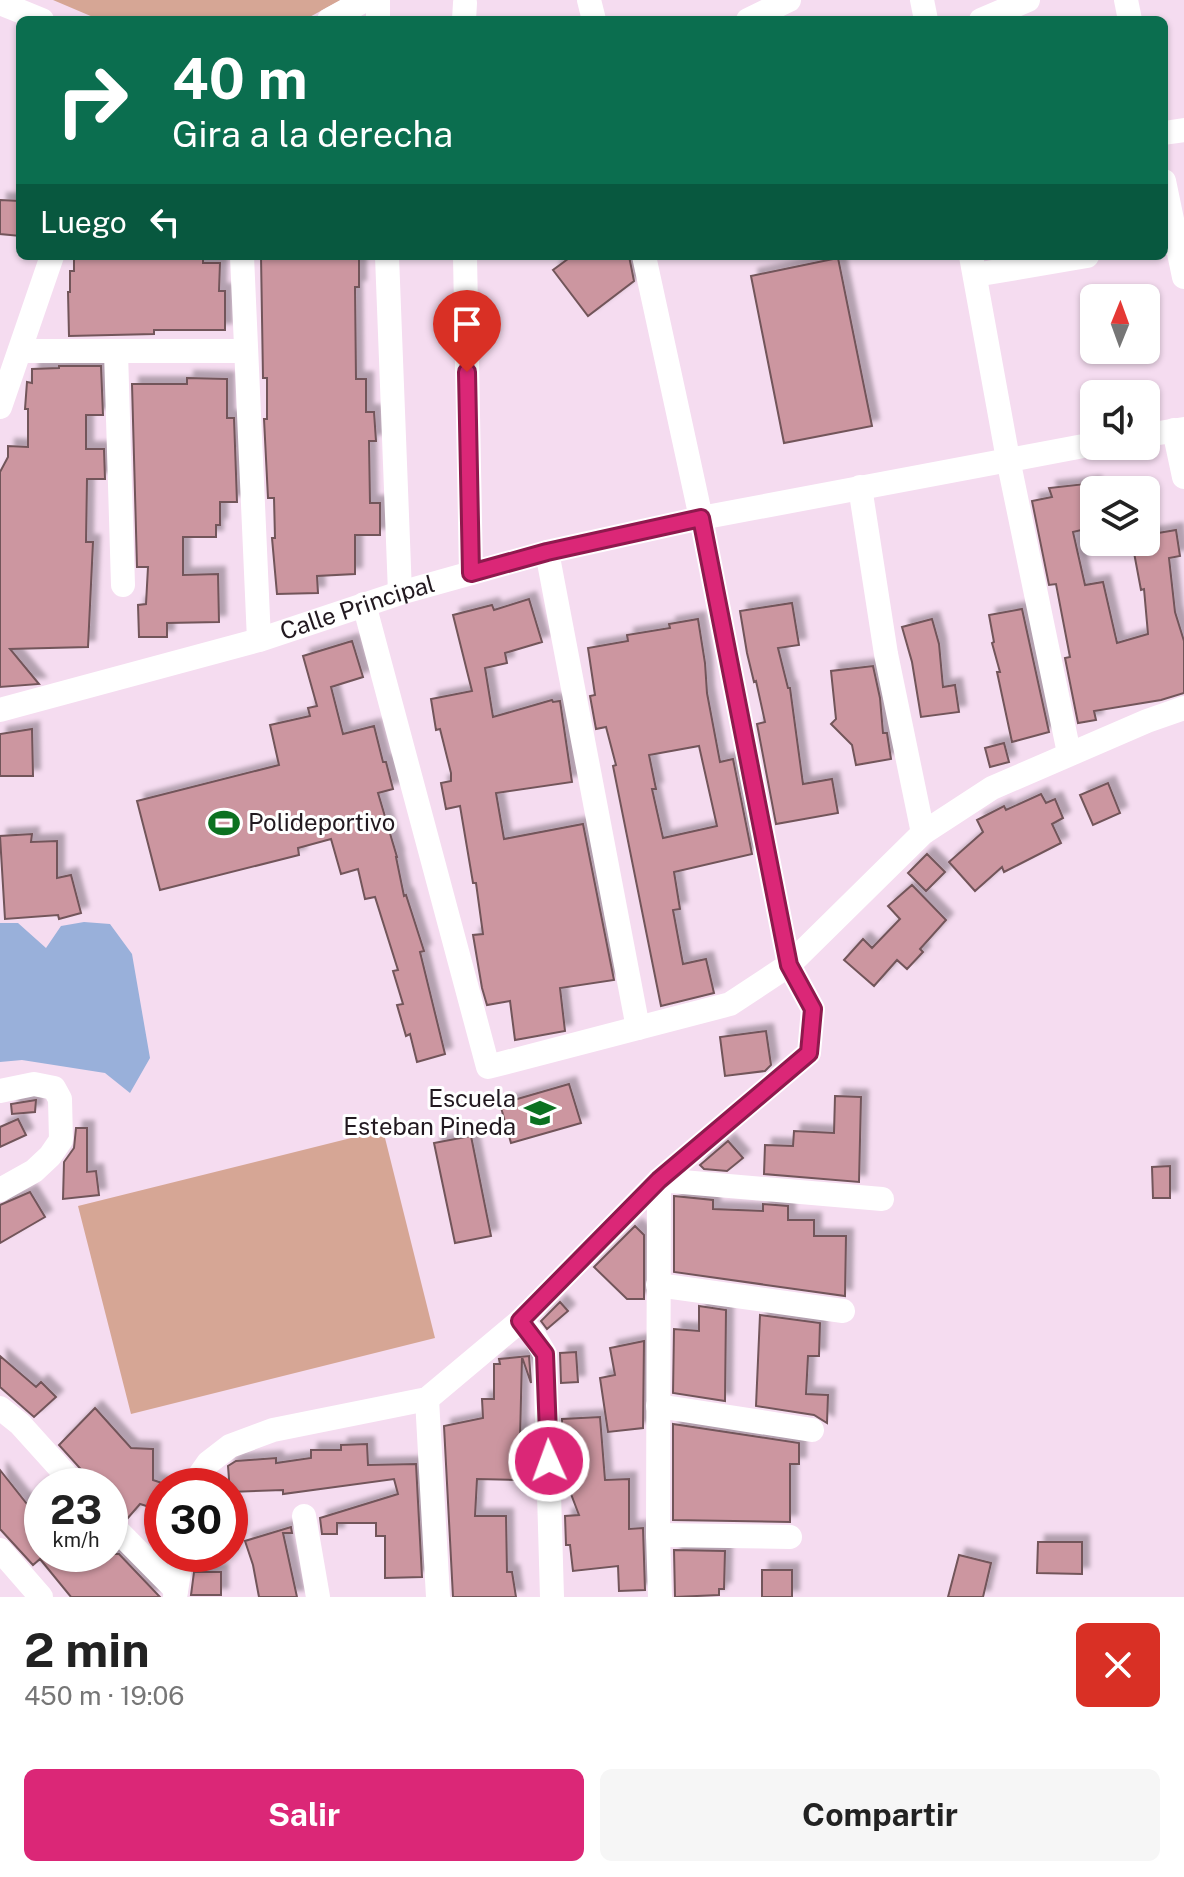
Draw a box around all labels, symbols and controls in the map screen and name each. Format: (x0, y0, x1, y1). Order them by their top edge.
text: 40 m (172, 46, 308, 112)
icon: right (40, 48, 144, 152)
text: Gira a la derecha (172, 113, 453, 155)
icon: left (143, 200, 187, 244)
text: Luego (40, 204, 127, 240)
north arrow (1080, 284, 1160, 364)
map controls (1080, 284, 1160, 556)
pin (433, 290, 501, 372)
icon: arrive (445, 302, 489, 346)
button: sound (1080, 380, 1160, 460)
button: layers (1080, 476, 1160, 556)
street label: Calle Principal (276, 569, 438, 645)
sports icon: Polideportivo (207, 806, 241, 840)
place label: Polideportivo (248, 808, 395, 836)
place label: Escuela Esteban Pineda (343, 1084, 516, 1140)
school or university icon: Escuela Esteban Pineda (523, 1096, 557, 1130)
position arrow (507, 1419, 591, 1503)
speed limit sign: 30 (144, 1468, 248, 1572)
text: 23 (50, 1486, 102, 1533)
text: km/h (52, 1528, 100, 1552)
text: 2 min (24, 1621, 150, 1678)
button: close (1076, 1623, 1160, 1707)
text: 450 m · 19:06 (24, 1680, 185, 1711)
button: Salir (24, 1769, 584, 1861)
button: Compartir (600, 1769, 1160, 1861)

